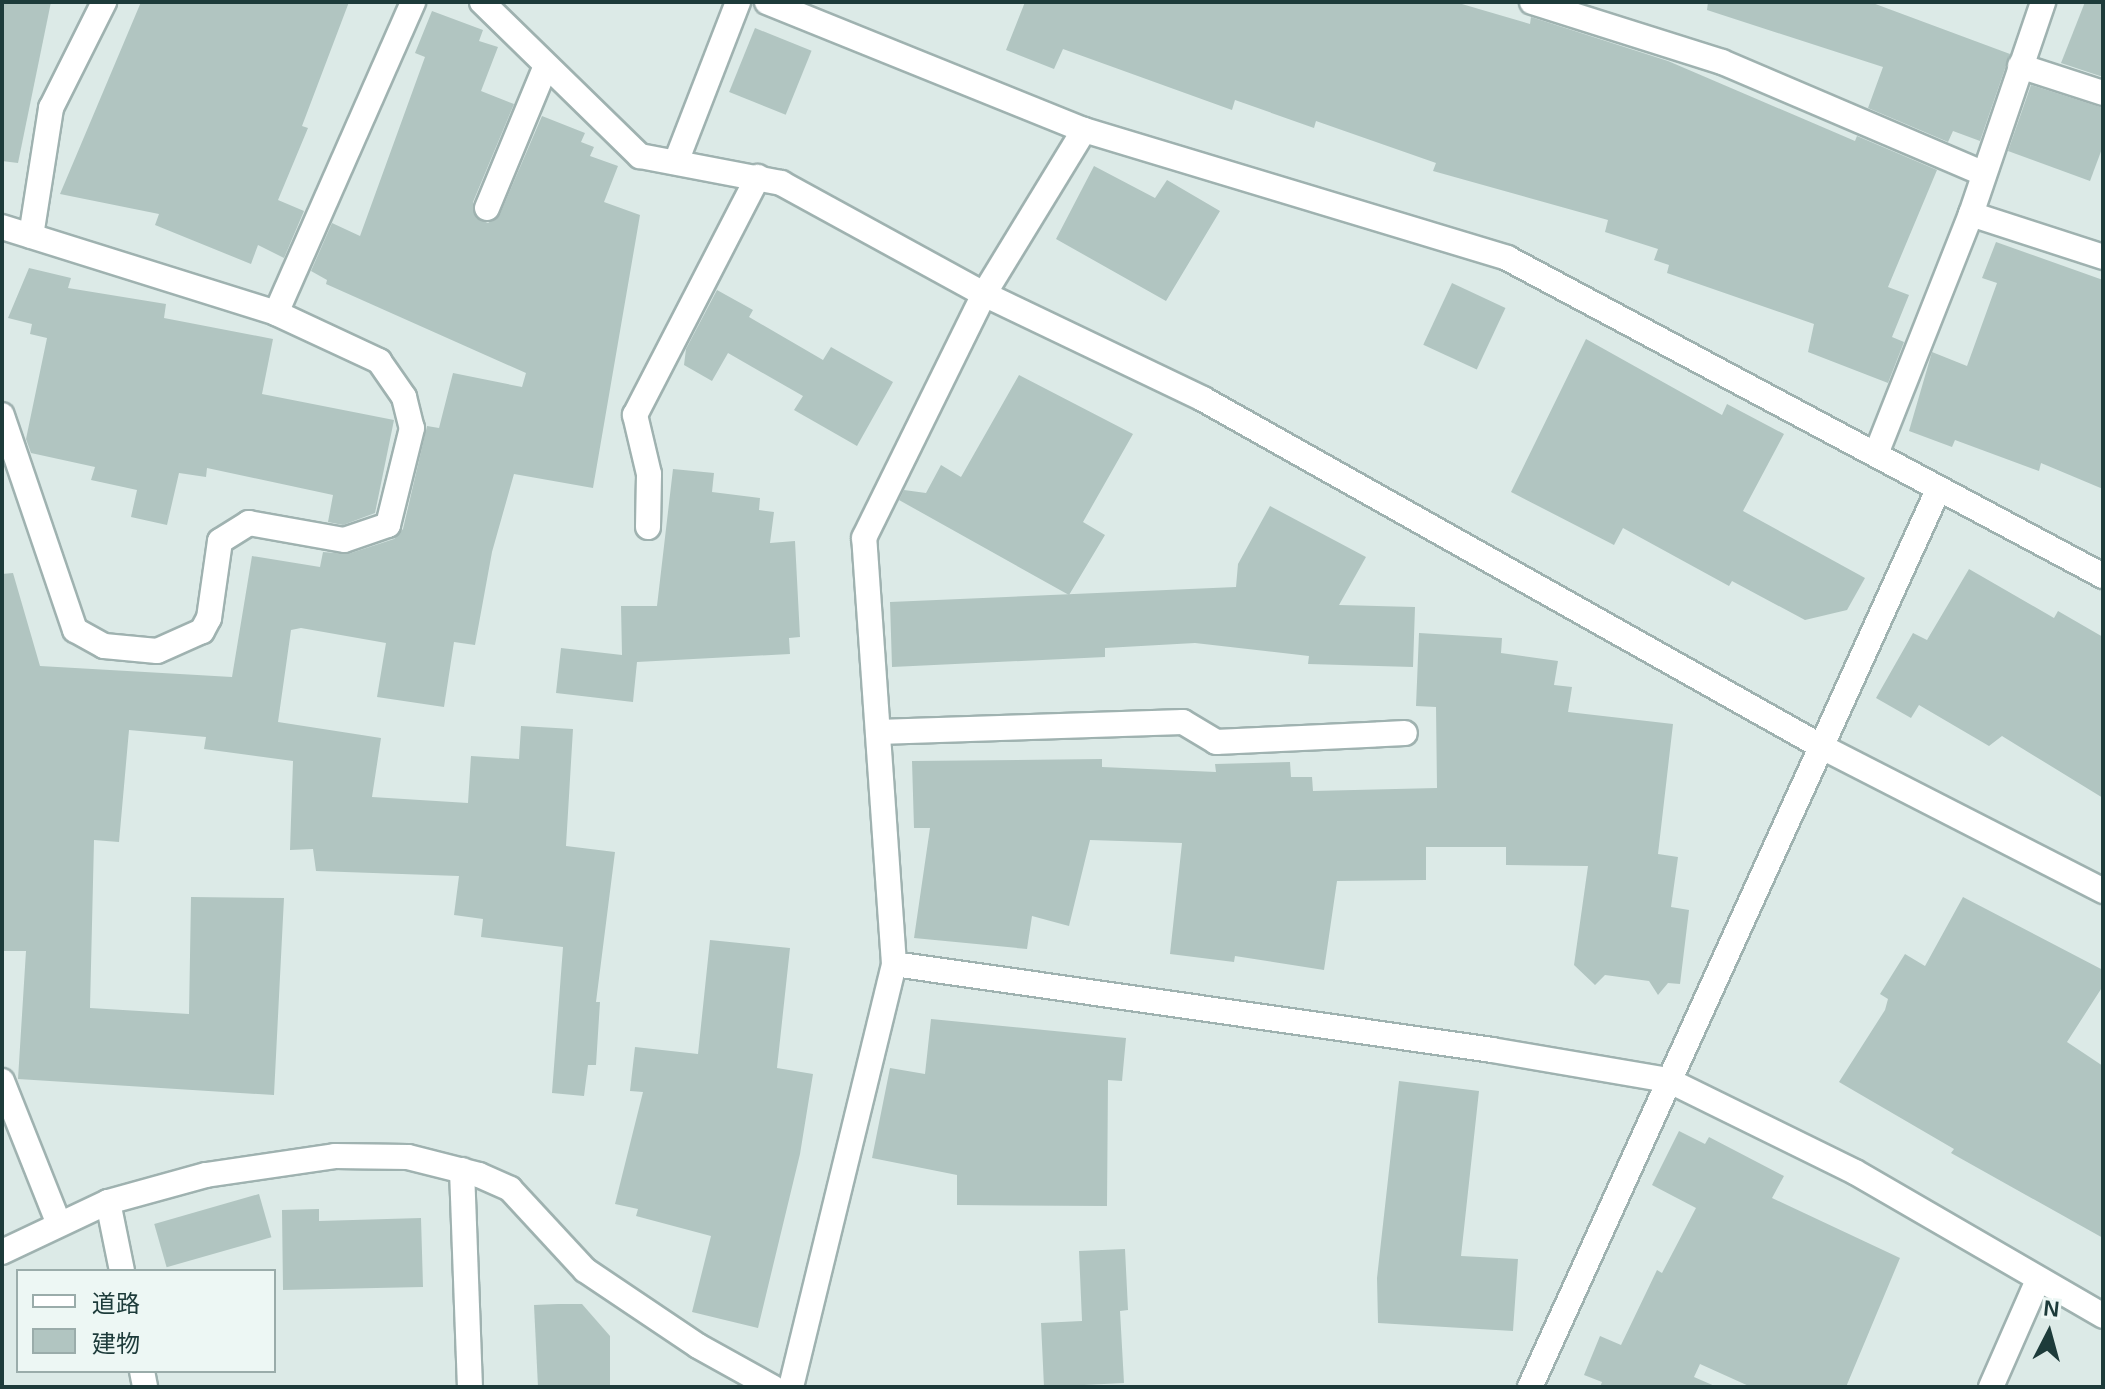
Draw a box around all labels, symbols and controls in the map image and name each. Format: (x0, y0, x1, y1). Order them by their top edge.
legend (16, 1269, 276, 1373)
text: 道路 (92, 1290, 140, 1317)
north arrow (2009, 1293, 2089, 1373)
text: N (2042, 1295, 2061, 1322)
text: 建物 (92, 1330, 140, 1357)

